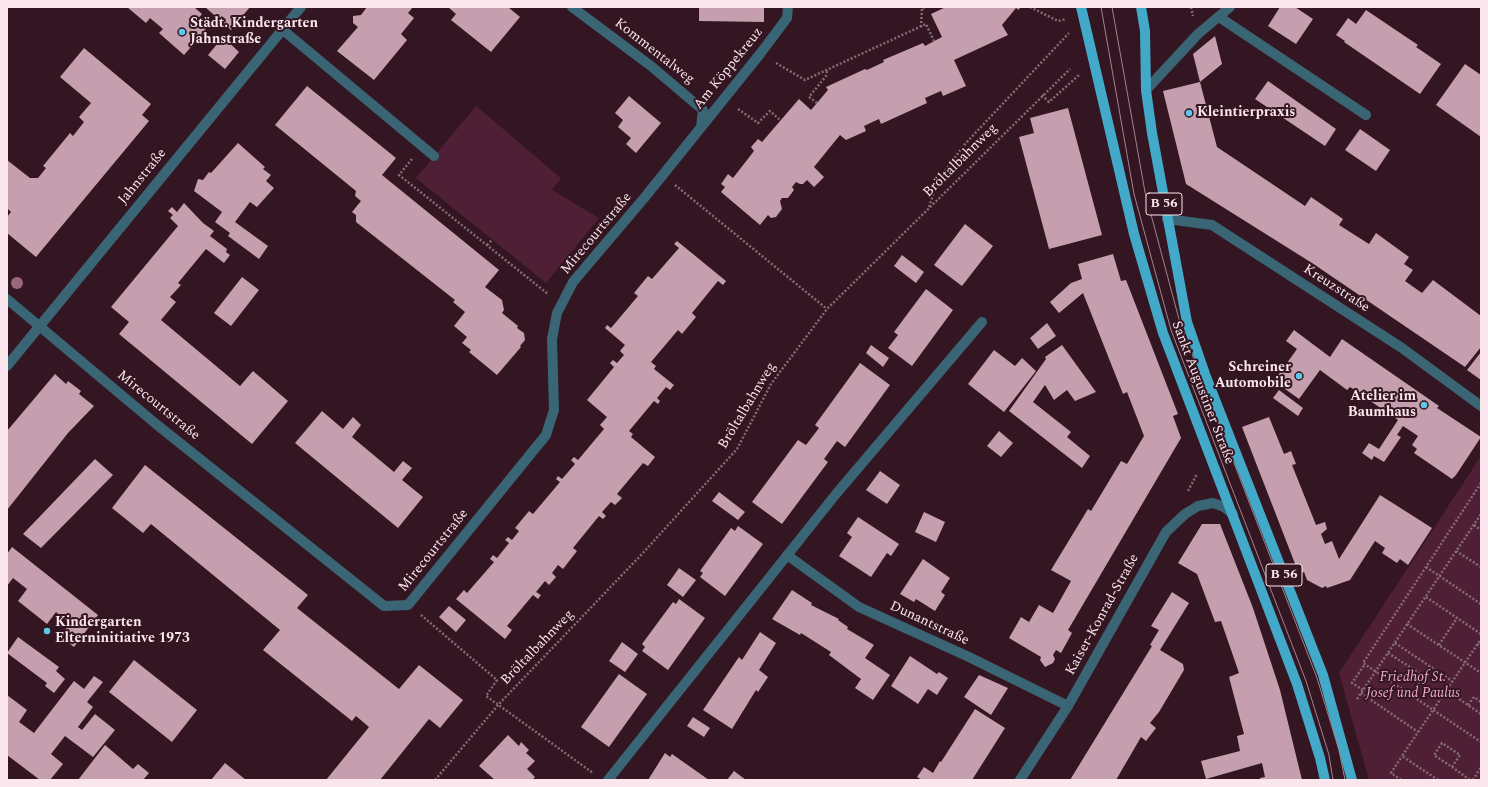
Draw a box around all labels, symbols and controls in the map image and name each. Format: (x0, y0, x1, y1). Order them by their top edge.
street label: Kommentalweg (611, 15, 697, 89)
place label: Städt. Kindergarten Jahnstraße (190, 16, 318, 48)
street label: Am Köppekreuz (691, 25, 767, 113)
marker: Städt. Kindergarten Jahnstraße (177, 27, 187, 37)
place label: Kleintierpraxis (1197, 105, 1295, 121)
marker: Kleintierpraxis (1184, 108, 1194, 118)
street label: Bröltalbahnweg (920, 120, 1002, 202)
street label: Jahnstraße (115, 146, 171, 208)
street label: Mirecourtstraße (558, 190, 636, 278)
road number: B 56 (1146, 193, 1182, 215)
street label: Kreuzstraße (1300, 261, 1372, 317)
street label: Sankt Augustiner Straße (1167, 319, 1237, 467)
street label: Bröltalbahnweg (716, 360, 780, 452)
place label: Schreiner Automobile (1215, 360, 1291, 392)
street label: Mirecourtstraße (113, 368, 203, 444)
marker: Schreiner Automobile (1294, 371, 1304, 381)
place label: Atelier im Baumhaus (1348, 389, 1416, 422)
marker: Atelier im Baumhaus (1419, 400, 1429, 410)
street label: Mirecourtstraße (396, 506, 472, 596)
street label: Kaiser-Konrad-Straße (1063, 551, 1143, 679)
road number: B 56 (1266, 564, 1302, 586)
street label: Dunantstraße (887, 598, 971, 650)
street label: Bröltalbahnweg (498, 607, 578, 689)
place label: Kindergarten Elterninitiative 1973 (55, 615, 190, 648)
marker: Kindergarten Elterninitiative 1973 (42, 626, 52, 636)
park label: Friedhof St. Josef und Paulus (1366, 670, 1460, 702)

